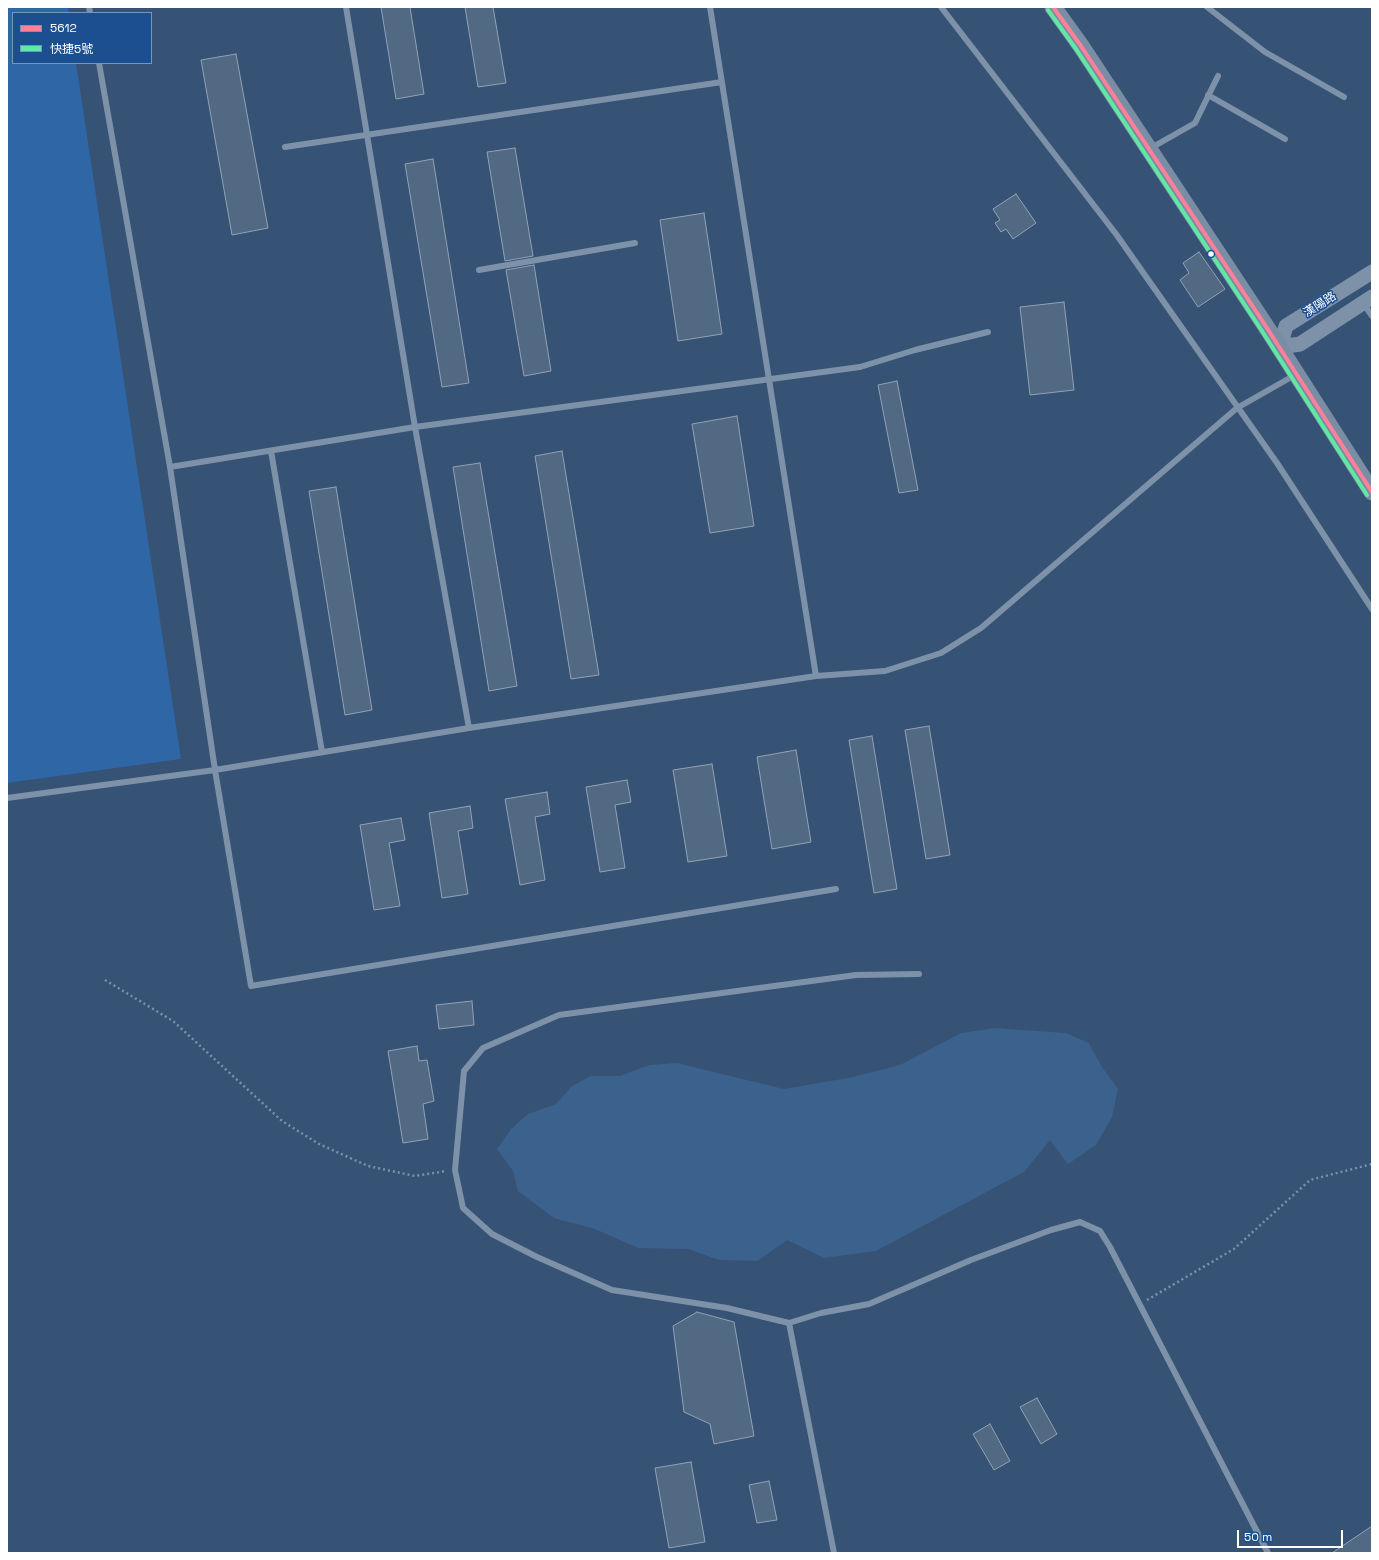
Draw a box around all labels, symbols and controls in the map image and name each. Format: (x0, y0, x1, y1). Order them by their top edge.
legend (12, 12, 152, 64)
text: 5612 (50, 20, 77, 36)
text: 快捷5號 (50, 41, 93, 57)
unlabelled marker (1206, 249, 1216, 259)
street label: 漢陽路 (1301, 289, 1339, 321)
scale bar (1239, 1522, 1345, 1548)
text: 50 m (1244, 1529, 1272, 1545)

